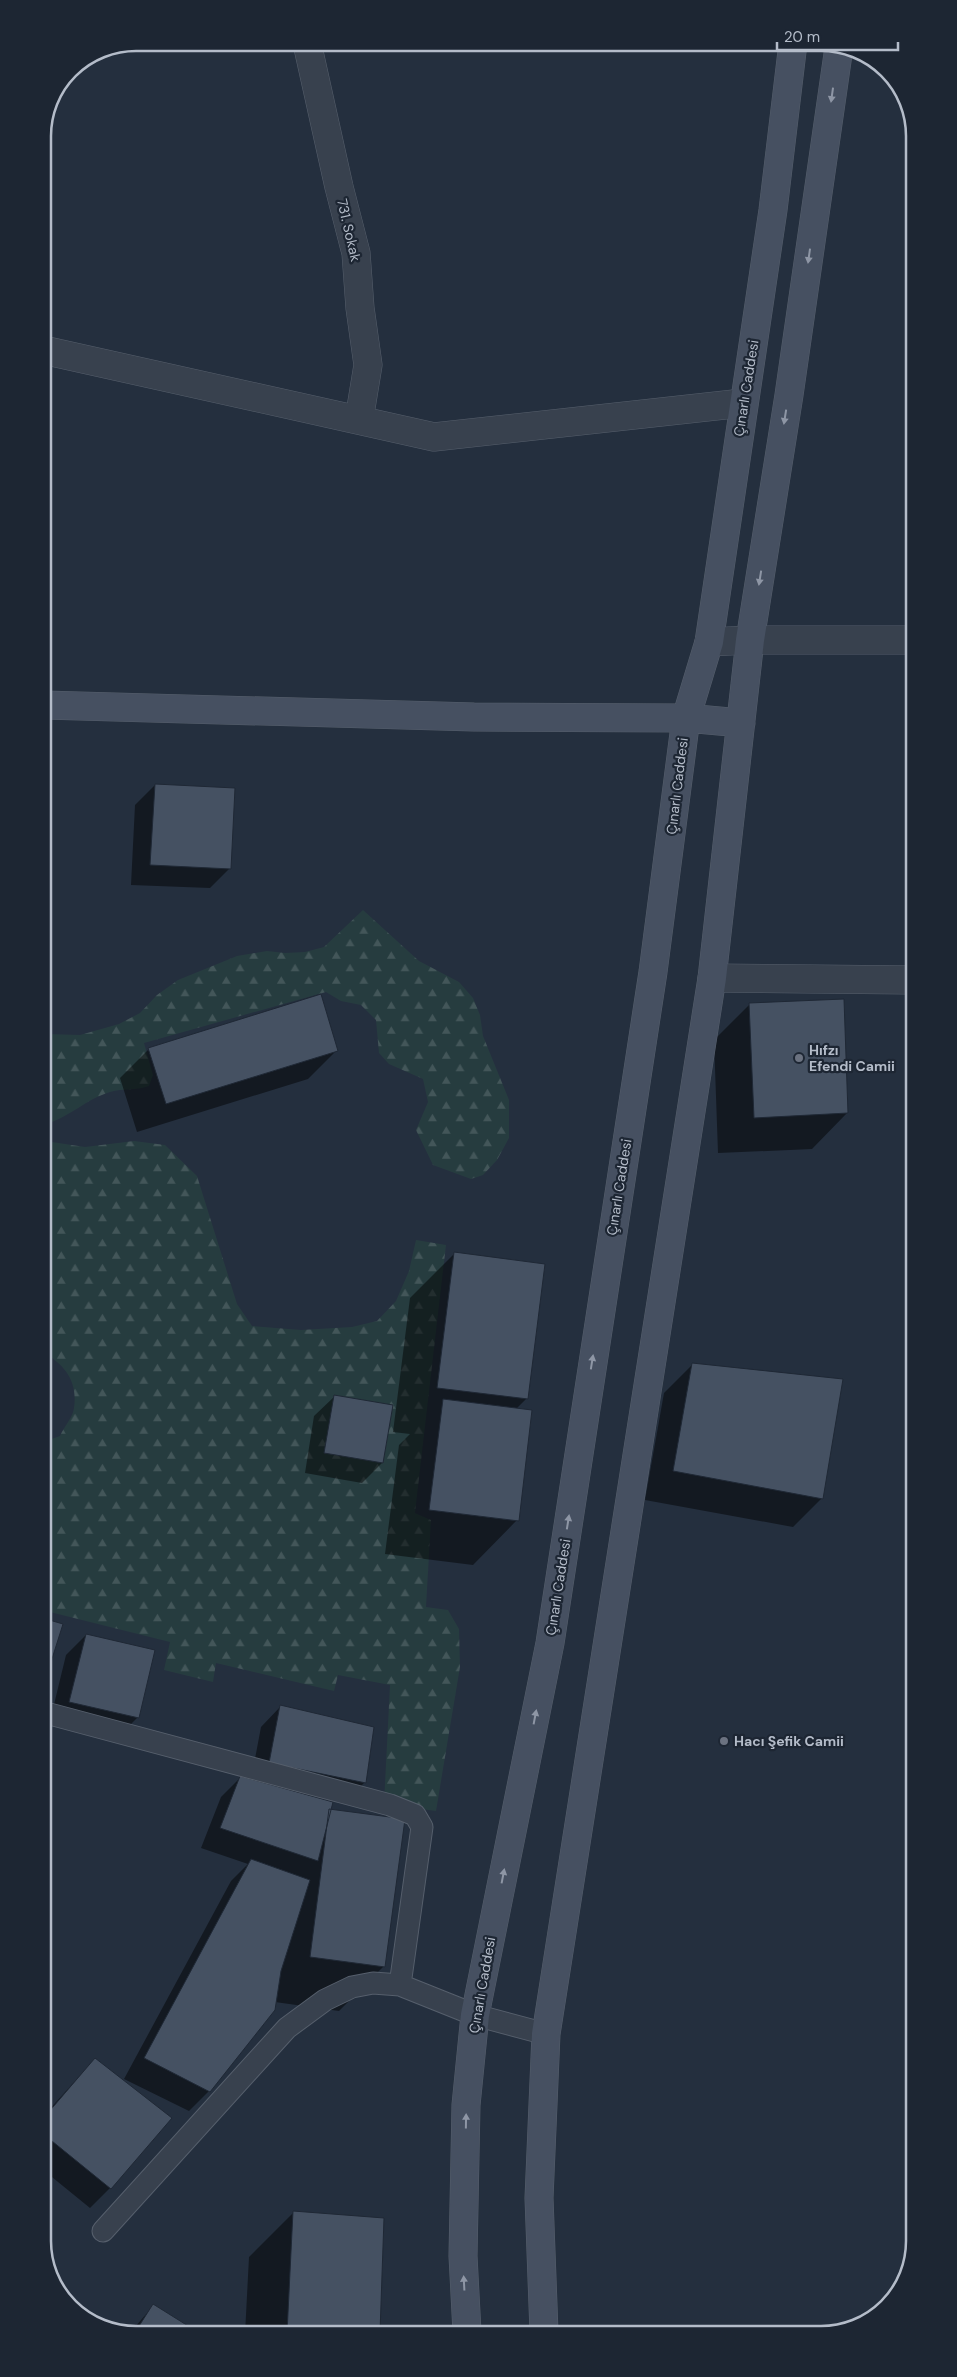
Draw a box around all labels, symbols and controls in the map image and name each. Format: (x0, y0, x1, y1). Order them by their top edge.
scale bar (777, 20, 898, 52)
text: 20 m (784, 27, 820, 47)
one-way arrow (827, 88, 835, 104)
street label: 731. Sokak (333, 197, 365, 263)
one-way arrow (805, 249, 813, 265)
street label: Çınarlı Caddesi (729, 338, 763, 438)
one-way arrow (781, 410, 789, 426)
one-way arrow (756, 570, 764, 586)
street label: Çınarlı Caddesi (662, 737, 692, 835)
place label: Hıfzı Efendi Camii (809, 1041, 895, 1075)
marker: Hıfzı Efendi Camii (793, 1052, 805, 1064)
street label: Çınarlı Caddesi (602, 1137, 636, 1237)
one-way arrow (588, 1353, 596, 1369)
one-way arrow (564, 1514, 572, 1530)
street label: Çınarlı Caddesi (541, 1537, 575, 1637)
one-way arrow (531, 1710, 539, 1725)
place label: Hacı Şefik Camii (734, 1732, 844, 1750)
marker: Hacı Şefik Camii (718, 1735, 730, 1747)
one-way arrow (499, 1869, 507, 1884)
street label: Çınarlı Caddesi (465, 1935, 499, 2035)
one-way arrow (462, 2113, 470, 2129)
one-way arrow (460, 2275, 468, 2291)

